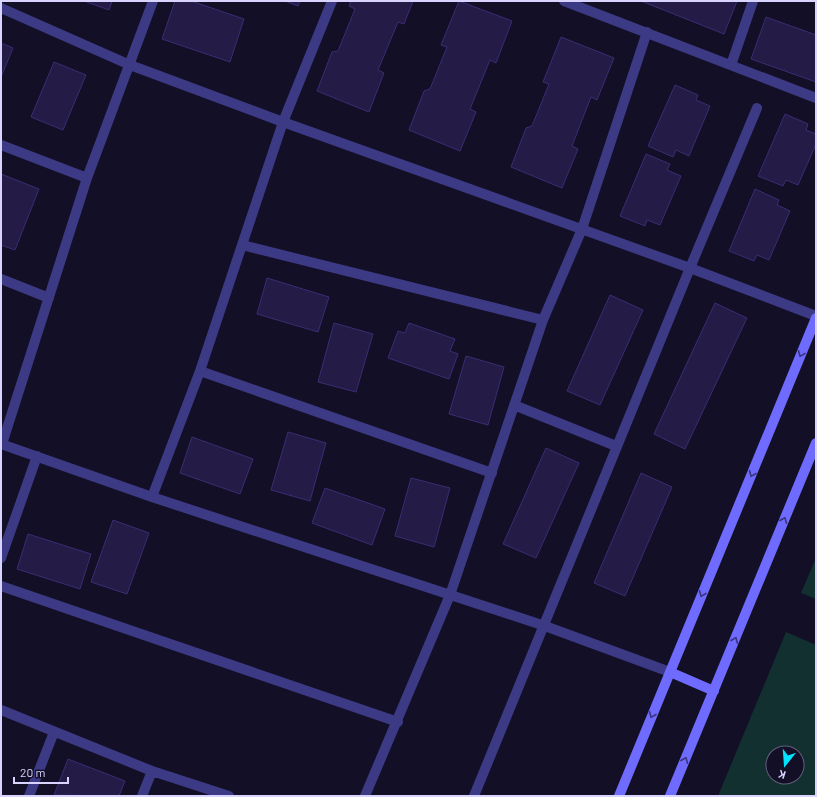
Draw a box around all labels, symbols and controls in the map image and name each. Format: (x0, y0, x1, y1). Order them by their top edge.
one-way arrow (798, 350, 806, 357)
one-way arrow (748, 471, 756, 478)
one-way arrow (780, 516, 788, 523)
one-way arrow (699, 590, 707, 598)
one-way arrow (730, 636, 738, 643)
one-way arrow (649, 711, 657, 718)
north arrow (765, 745, 805, 785)
one-way arrow (681, 756, 689, 763)
scale bar (14, 759, 68, 785)
text: 20 m (20, 765, 46, 779)
text: K (777, 768, 787, 782)

